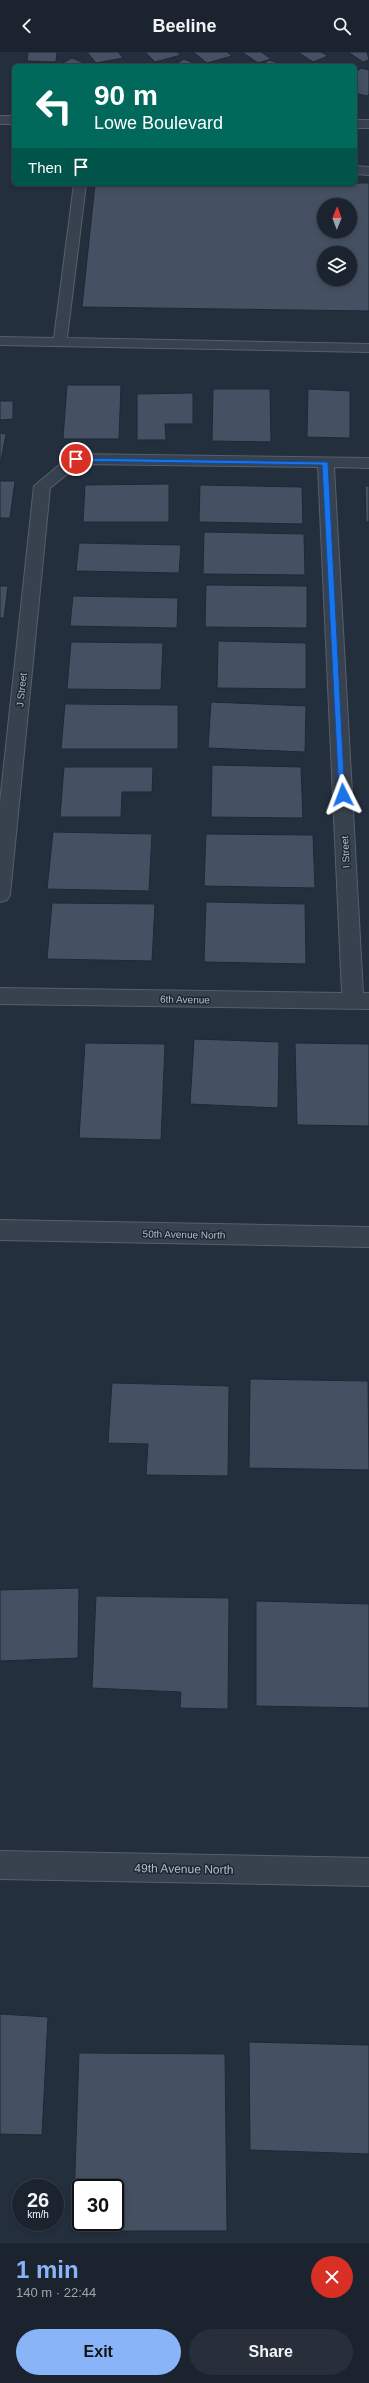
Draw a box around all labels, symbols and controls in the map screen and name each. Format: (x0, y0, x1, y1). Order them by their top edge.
icon: back (16, 15, 38, 37)
icon: search (331, 15, 353, 37)
text: Beeline (152, 16, 217, 36)
icon: left (28, 80, 80, 132)
text: 90 m (94, 80, 158, 111)
text: Lowe Boulevard (94, 113, 223, 133)
icon: arrive (70, 156, 92, 178)
text: Then (28, 159, 62, 176)
north arrow (317, 198, 357, 238)
map controls (317, 198, 357, 286)
button: layers (317, 246, 357, 286)
pin (59, 442, 93, 476)
icon: arrive (65, 448, 87, 470)
street label: J Street (14, 672, 29, 708)
position arrow (322, 774, 364, 816)
street label: I Street (339, 835, 352, 868)
street label: 6th Avenue (160, 994, 210, 1005)
street label: 50th Avenue North (143, 1228, 225, 1241)
street label: 49th Avenue North (134, 1861, 234, 1877)
speed limit sign: 30 (72, 2179, 124, 2231)
text: 26 (27, 2189, 49, 2211)
text: km/h (27, 2209, 49, 2220)
text: 1 min (16, 2256, 79, 2283)
button: close (311, 2256, 353, 2298)
text: 140 m · 22:44 (16, 2285, 96, 2300)
button: Exit (16, 2329, 181, 2375)
button: Share (189, 2329, 353, 2375)

